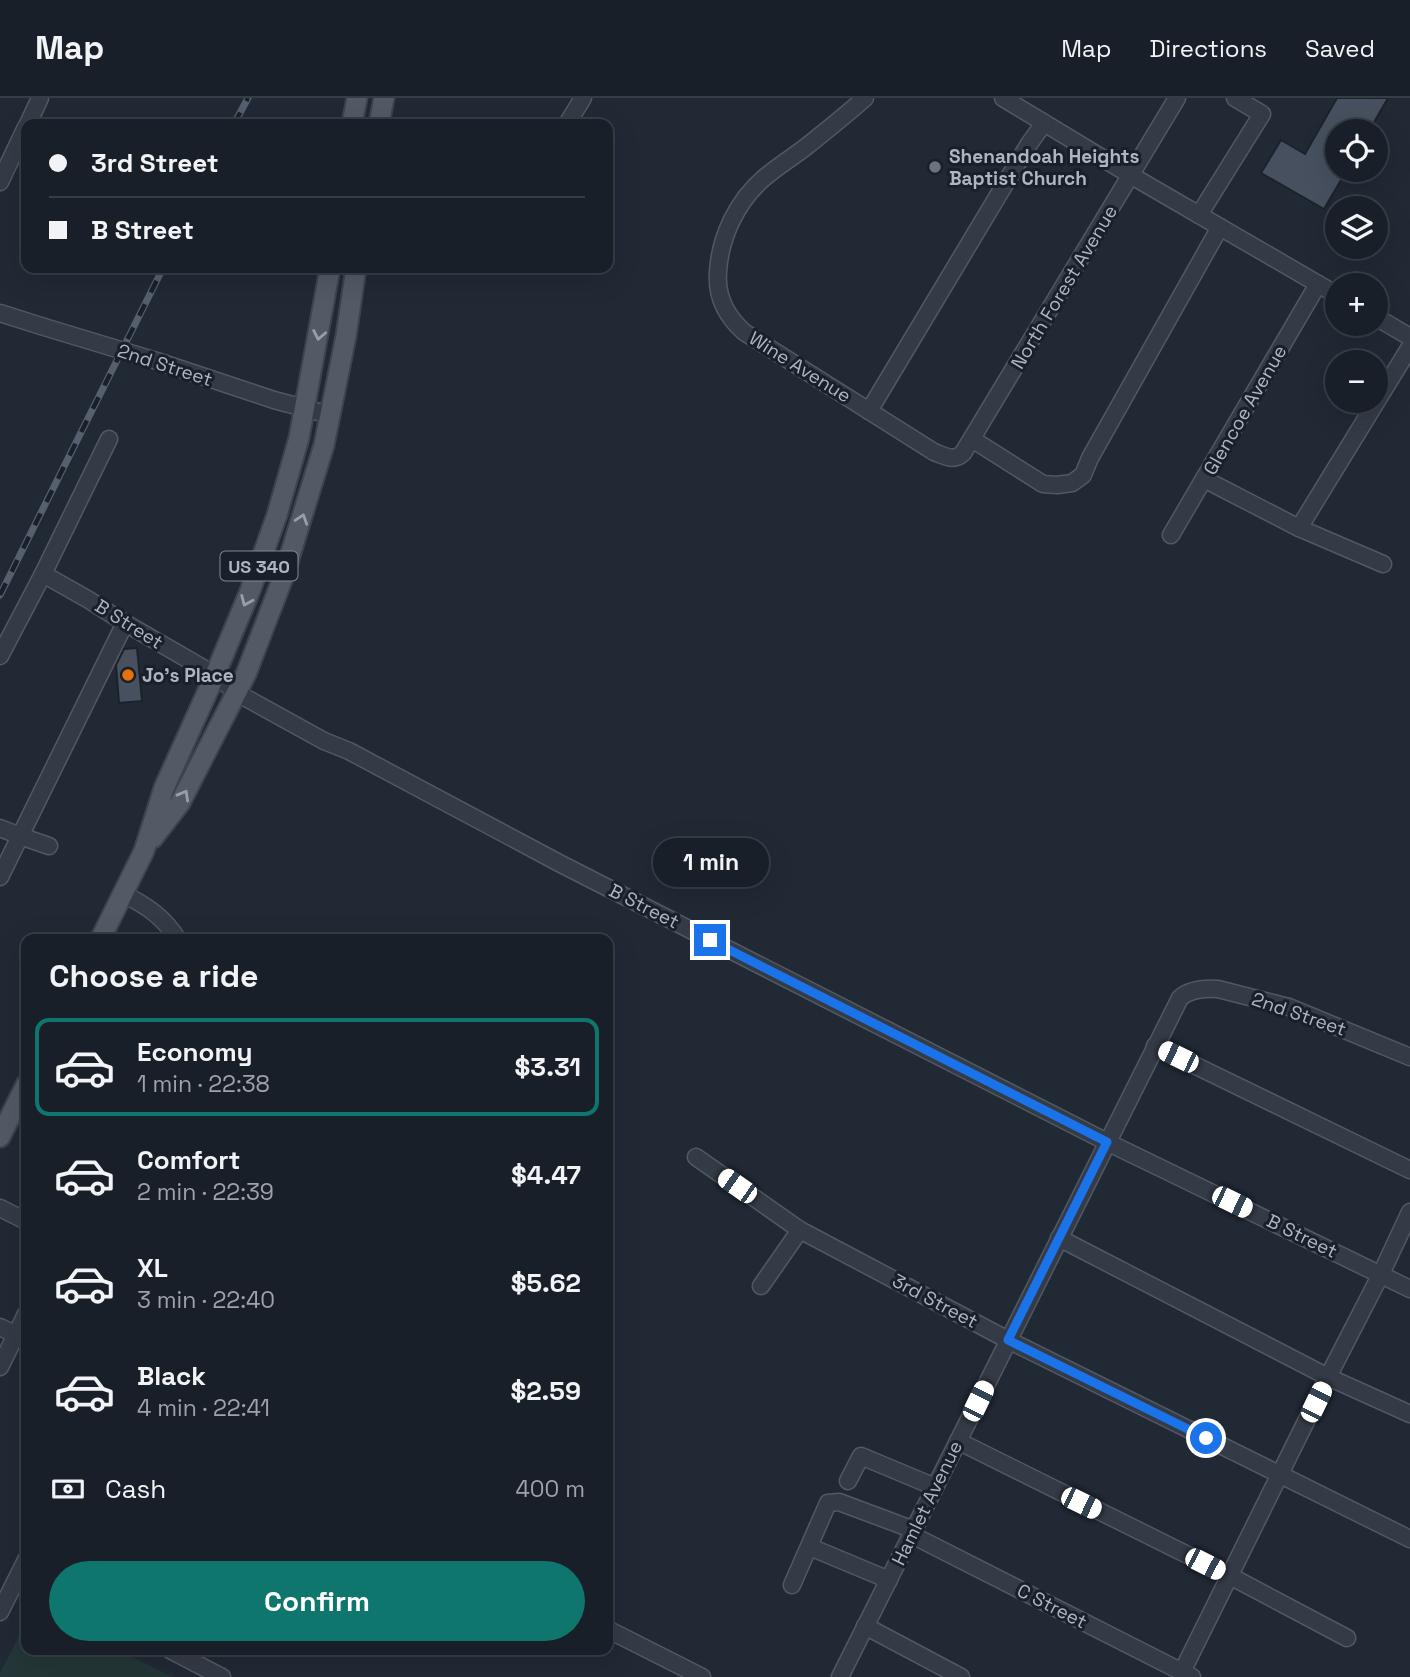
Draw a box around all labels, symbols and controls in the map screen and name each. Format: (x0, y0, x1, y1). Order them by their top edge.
text: Map (35, 27, 104, 69)
text: Map (1061, 33, 1111, 64)
text: Directions (1149, 33, 1267, 64)
text: Saved (1305, 33, 1375, 64)
map controls (1325, 119, 1388, 413)
button: locate (1325, 119, 1388, 182)
place label: Shenandoah Heights Baptist Church (949, 144, 1140, 191)
text: 3rd Street (91, 146, 219, 180)
marker: Shenandoah Heights Baptist Church (927, 159, 943, 175)
button: layers (1325, 196, 1388, 259)
street label: North Forest Avenue (1005, 200, 1123, 374)
text: B Street (91, 213, 194, 247)
button: + (1325, 273, 1388, 336)
street label: Wine Avenue (744, 326, 856, 408)
one-way arrow (312, 329, 327, 341)
street label: 2nd Street (114, 338, 216, 392)
street label: Glencoe Avenue (1198, 340, 1292, 480)
button: − (1325, 350, 1388, 413)
one-way arrow (294, 514, 308, 526)
road number: US 340 (220, 552, 298, 580)
street label: B Street (90, 593, 168, 655)
one-way arrow (240, 594, 254, 606)
place label: Jo's Place (142, 663, 234, 688)
marker: Jo's Place (120, 667, 136, 683)
one-way arrow (176, 790, 189, 803)
callout: 1 min (652, 838, 768, 888)
text: 1 min (683, 847, 739, 877)
street label: B Street (605, 878, 683, 934)
route end (694, 924, 726, 956)
text: Choose a ride (49, 956, 259, 996)
street label: 2nd Street (1248, 986, 1350, 1042)
text: Economy (137, 1035, 253, 1069)
icon: car (53, 1036, 116, 1099)
car (1155, 1038, 1202, 1076)
text: $3.31 (515, 1050, 581, 1084)
text: 1 min · 22:38 (137, 1069, 270, 1099)
text: Comfort (137, 1143, 240, 1177)
icon: car (53, 1144, 116, 1207)
text: $4.47 (511, 1158, 581, 1192)
car (714, 1165, 761, 1207)
text: 2 min · 22:39 (137, 1177, 274, 1207)
car (1209, 1183, 1256, 1221)
street label: B Street (1263, 1208, 1341, 1264)
text: XL (137, 1251, 168, 1285)
icon: car (53, 1252, 116, 1315)
text: $5.62 (511, 1266, 581, 1300)
street label: 3rd Street (888, 1268, 982, 1334)
text: 3 min · 22:40 (137, 1285, 275, 1315)
text: Black (137, 1359, 206, 1393)
icon: car (53, 1360, 116, 1423)
text: $2.59 (510, 1374, 581, 1408)
car (960, 1378, 997, 1424)
car (1298, 1379, 1335, 1425)
text: 4 min · 22:41 (137, 1393, 270, 1423)
route start (1190, 1422, 1222, 1454)
street label: Hamlet Avenue (886, 1437, 968, 1569)
icon: cash (49, 1470, 87, 1508)
text: Cash (105, 1472, 166, 1506)
text: 400 m (515, 1474, 585, 1504)
car (1058, 1484, 1105, 1522)
car (1182, 1545, 1229, 1583)
button: Confirm (49, 1561, 585, 1641)
street label: C Street (1013, 1578, 1091, 1634)

